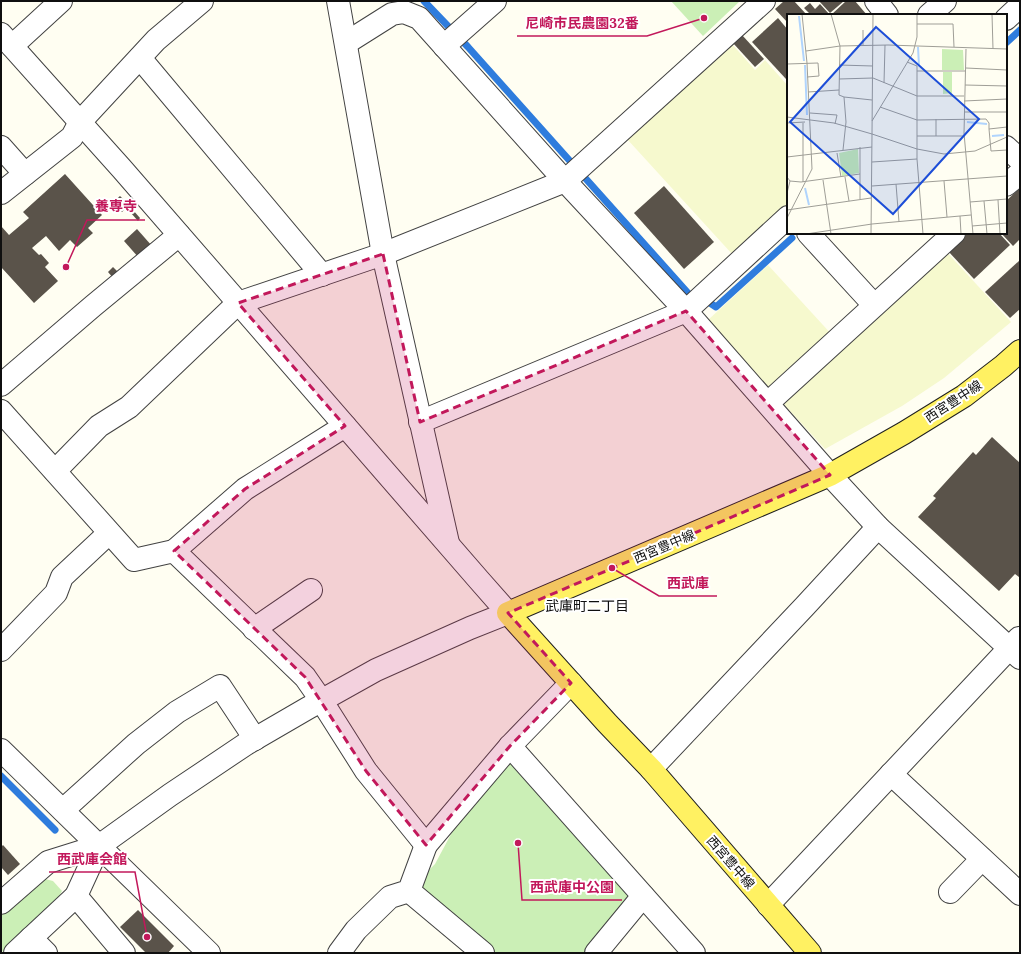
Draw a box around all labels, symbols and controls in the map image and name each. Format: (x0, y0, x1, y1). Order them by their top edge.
callout: 尼崎市民農園32番 (517, 10, 647, 36)
text: 尼崎市民農園32番 (525, 14, 639, 32)
inset map (787, 14, 1007, 234)
callout: 養専寺 (87, 194, 145, 220)
text: 養専寺 (95, 197, 137, 215)
street label: 西宮豊中線 (921, 377, 985, 426)
street label: 西宮豊中線 (631, 526, 697, 567)
callout: 西武庫 (659, 570, 717, 596)
text: 西武庫 (667, 574, 709, 592)
district label: 武庫町二丁目 (545, 597, 629, 615)
street label: 西宮豊中線 (703, 832, 758, 892)
callout: 西武庫会館 (49, 846, 135, 872)
text: 西武庫会館 (57, 850, 127, 868)
callout: 西武庫中公園 (522, 874, 622, 900)
text: 西武庫中公園 (530, 878, 614, 896)

